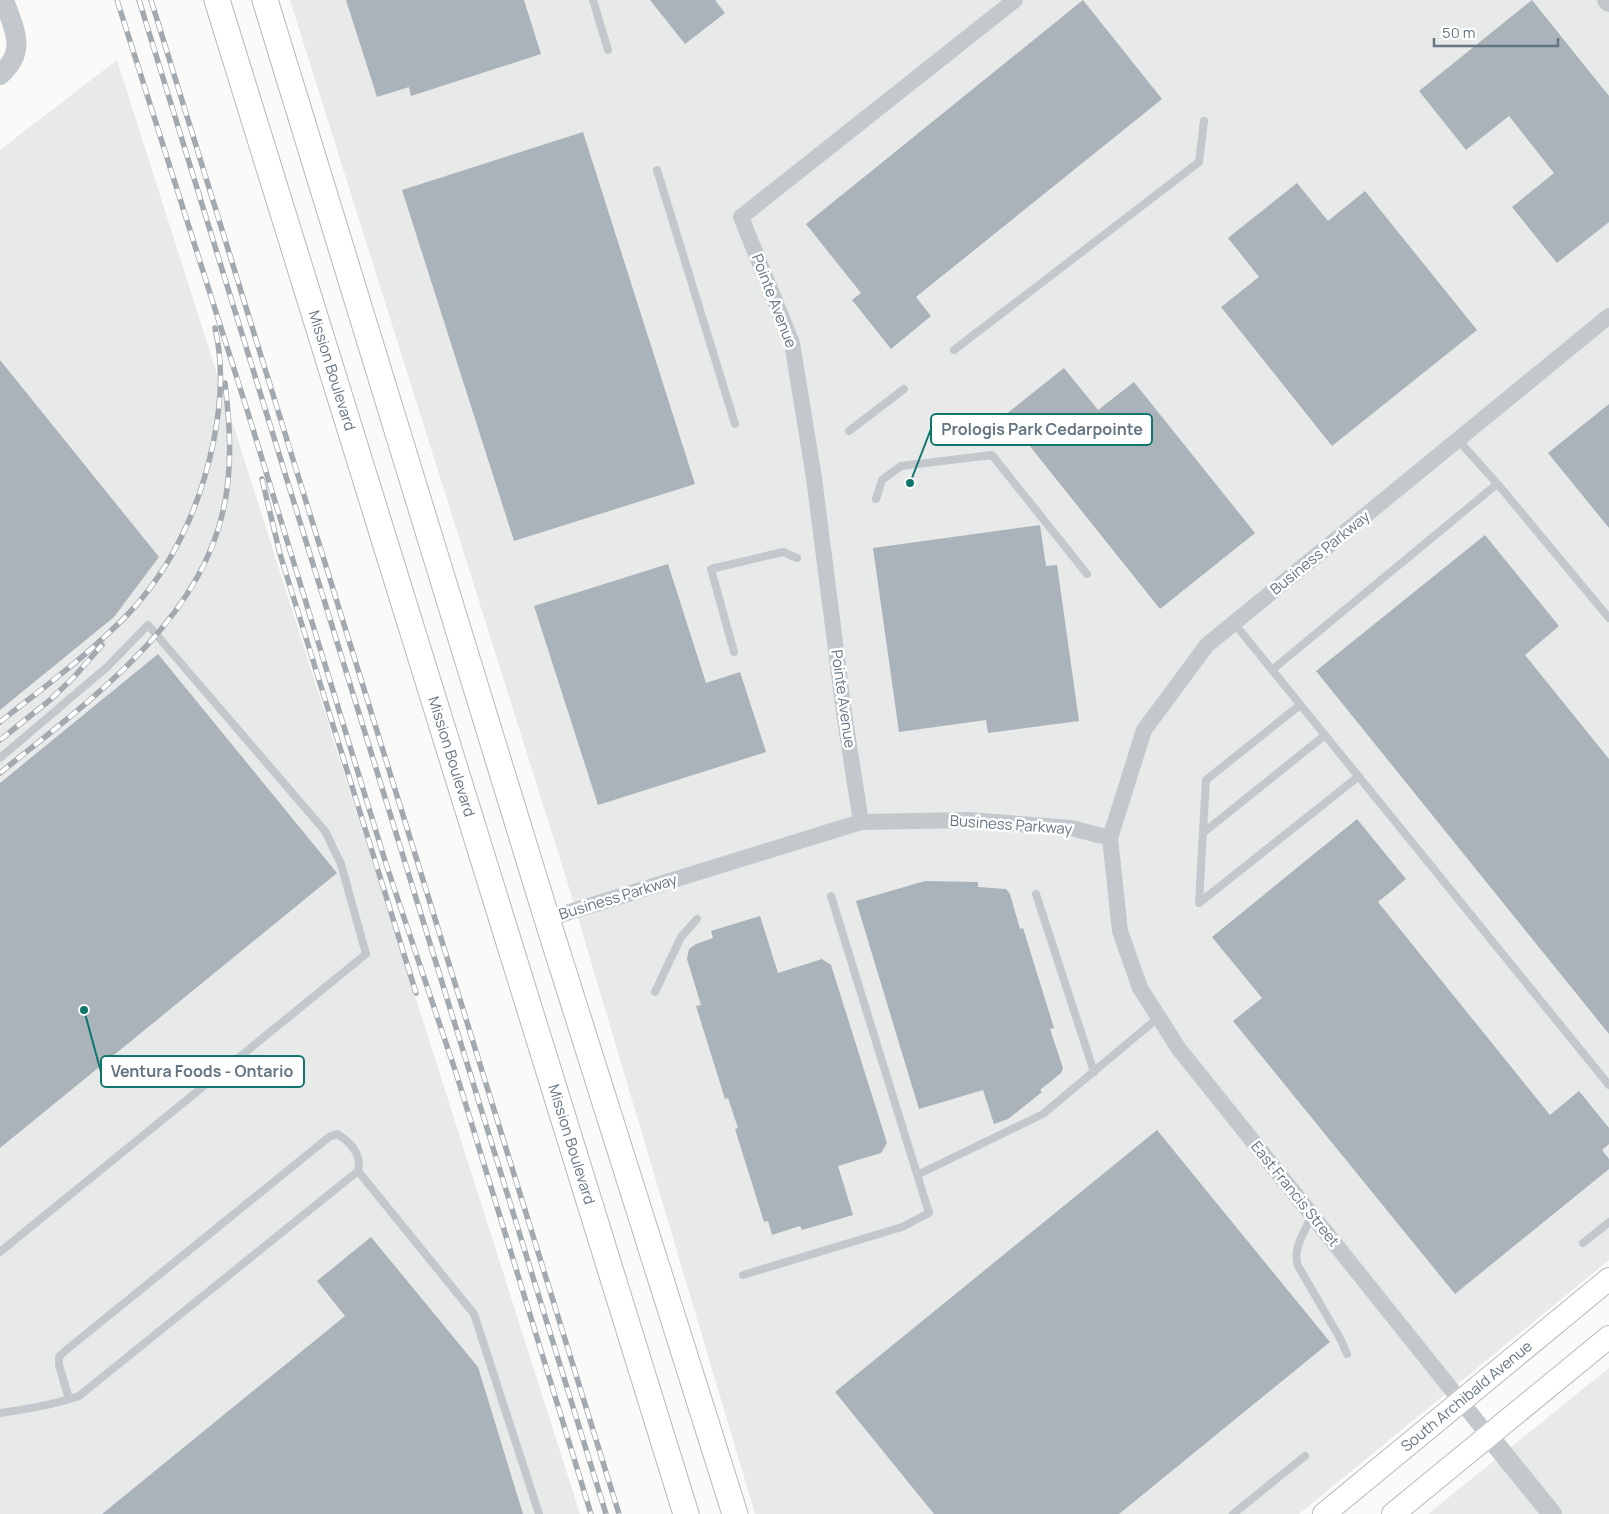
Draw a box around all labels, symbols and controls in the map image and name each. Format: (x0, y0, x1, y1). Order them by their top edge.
scale bar (1434, 15, 1558, 47)
text: 50 m (1442, 22, 1476, 43)
street label: Pointe Avenue (747, 251, 802, 351)
street label: Mission Boulevard (304, 308, 361, 433)
callout: Prologis Park Cedarpointe (931, 414, 1152, 445)
text: Prologis Park Cedarpointe (941, 418, 1143, 440)
street label: Business Parkway (1265, 506, 1374, 599)
street label: Pointe Avenue (826, 648, 861, 750)
street label: Mission Boulevard (423, 694, 480, 819)
street label: Business Parkway (949, 810, 1073, 839)
street label: Business Parkway (556, 869, 680, 924)
callout: Ventura Foods - Ontario (101, 1056, 304, 1087)
text: Ventura Foods - Ontario (111, 1060, 293, 1082)
street label: Mission Boulevard (543, 1081, 600, 1207)
street label: East Francis Street (1246, 1137, 1344, 1251)
street label: South Archibald Avenue (1396, 1335, 1537, 1456)

